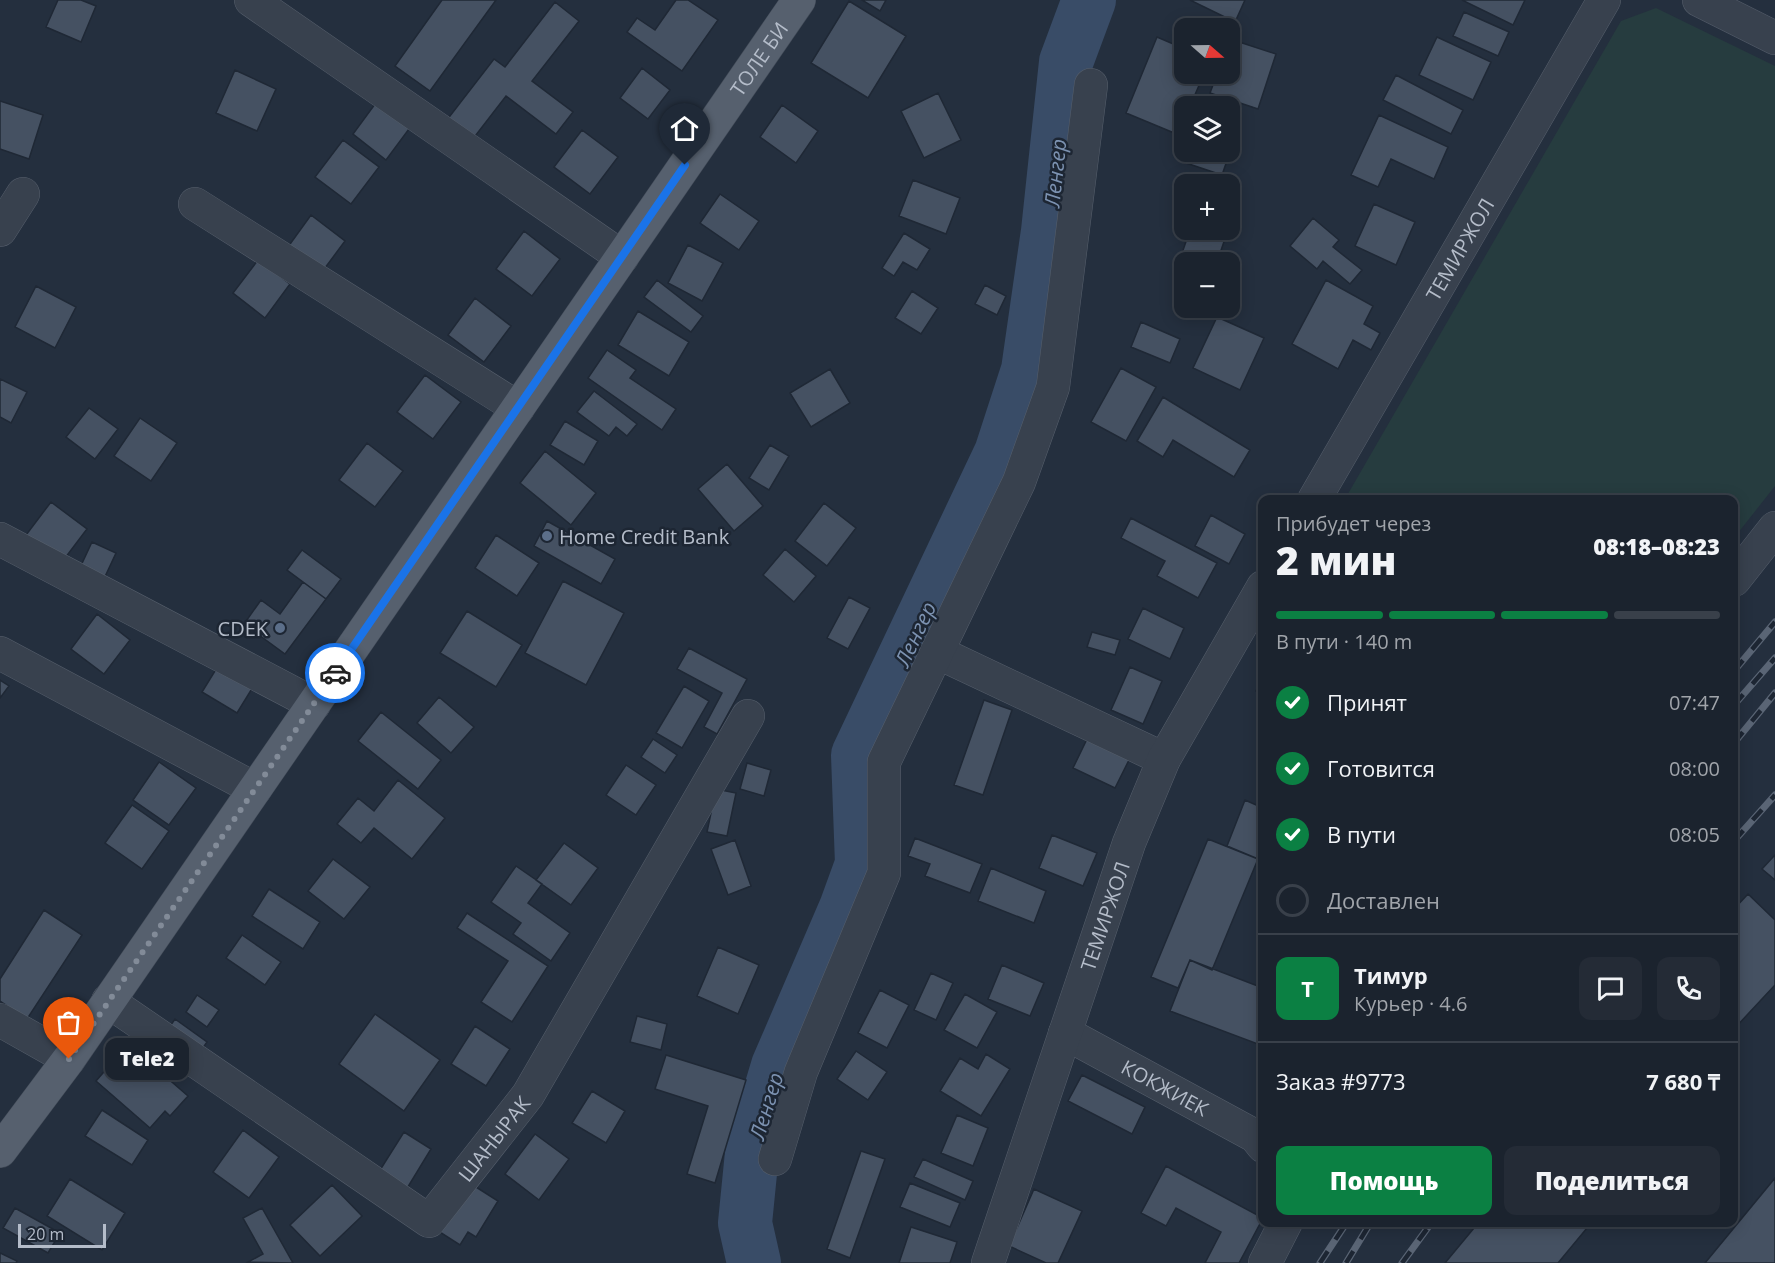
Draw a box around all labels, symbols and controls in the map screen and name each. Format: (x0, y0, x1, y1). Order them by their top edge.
street label: ТОЛЕ БИ (724, 16, 794, 101)
north arrow (1174, 18, 1240, 84)
map controls (1174, 18, 1240, 318)
button: layers (1174, 96, 1240, 162)
pin (659, 103, 710, 165)
icon: home (668, 112, 701, 145)
water label: Ленгер (1037, 137, 1073, 210)
button: + (1174, 174, 1240, 240)
street label: ТЕМИРЖОЛ (1419, 193, 1500, 305)
button: − (1174, 252, 1240, 318)
text: Прибудет через (1276, 510, 1431, 537)
place label: Home Credit Bank (559, 523, 730, 550)
marker: Home Credit Bank (540, 529, 554, 543)
text: 08:18–08:23 (1593, 531, 1720, 561)
text: 2 мин (1276, 533, 1396, 586)
water label: Ленгер (887, 597, 942, 672)
place label: CDEK (218, 615, 269, 642)
marker: CDEK (273, 621, 287, 635)
text: В пути · 140 m (1276, 628, 1412, 655)
courier (305, 643, 365, 703)
icon: car (319, 657, 352, 690)
icon: check (1276, 686, 1309, 719)
text: Принят (1327, 687, 1407, 717)
text: 07:47 (1669, 689, 1720, 716)
icon: check (1276, 752, 1309, 785)
text: Готовится (1327, 753, 1435, 783)
text: 08:00 (1669, 755, 1720, 782)
icon: check (1276, 818, 1309, 851)
text: В пути (1327, 819, 1396, 849)
text: 08:05 (1669, 821, 1720, 848)
street label: ТЕМИРЖОЛ (1074, 858, 1135, 974)
text: Доставлен (1327, 885, 1440, 915)
button: chat (1579, 957, 1642, 1020)
button: phone (1657, 957, 1720, 1020)
text: Тимур (1354, 960, 1428, 990)
text: Т (1301, 973, 1314, 1003)
text: Курьер · 4.6 (1354, 990, 1468, 1017)
pin (43, 997, 94, 1059)
icon: bag (52, 1006, 85, 1039)
callout: Tele2 (105, 1038, 189, 1080)
text: Tele2 (120, 1045, 174, 1072)
street label: КОКЖИЕК (1117, 1053, 1214, 1122)
text: Заказ #9773 (1276, 1066, 1406, 1096)
text: 7 680 ₸ (1646, 1066, 1720, 1096)
water label: Ленгер (742, 1069, 789, 1144)
street label: ШАНЫРАК (452, 1090, 536, 1187)
button: Помощь (1276, 1146, 1492, 1215)
button: Поделиться (1504, 1146, 1720, 1215)
scale bar (18, 1221, 106, 1248)
text: 20 m (27, 1223, 64, 1245)

